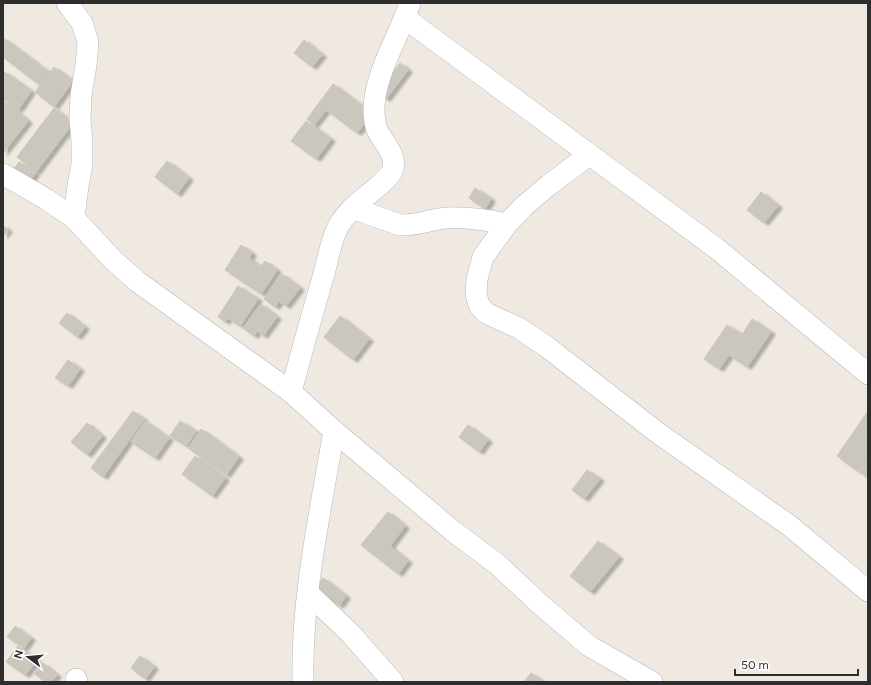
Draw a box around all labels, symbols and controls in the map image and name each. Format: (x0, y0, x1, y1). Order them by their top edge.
north arrow (8, 637, 48, 677)
text: N (11, 648, 26, 660)
scale bar (735, 651, 858, 677)
text: 50 m (741, 658, 769, 672)

